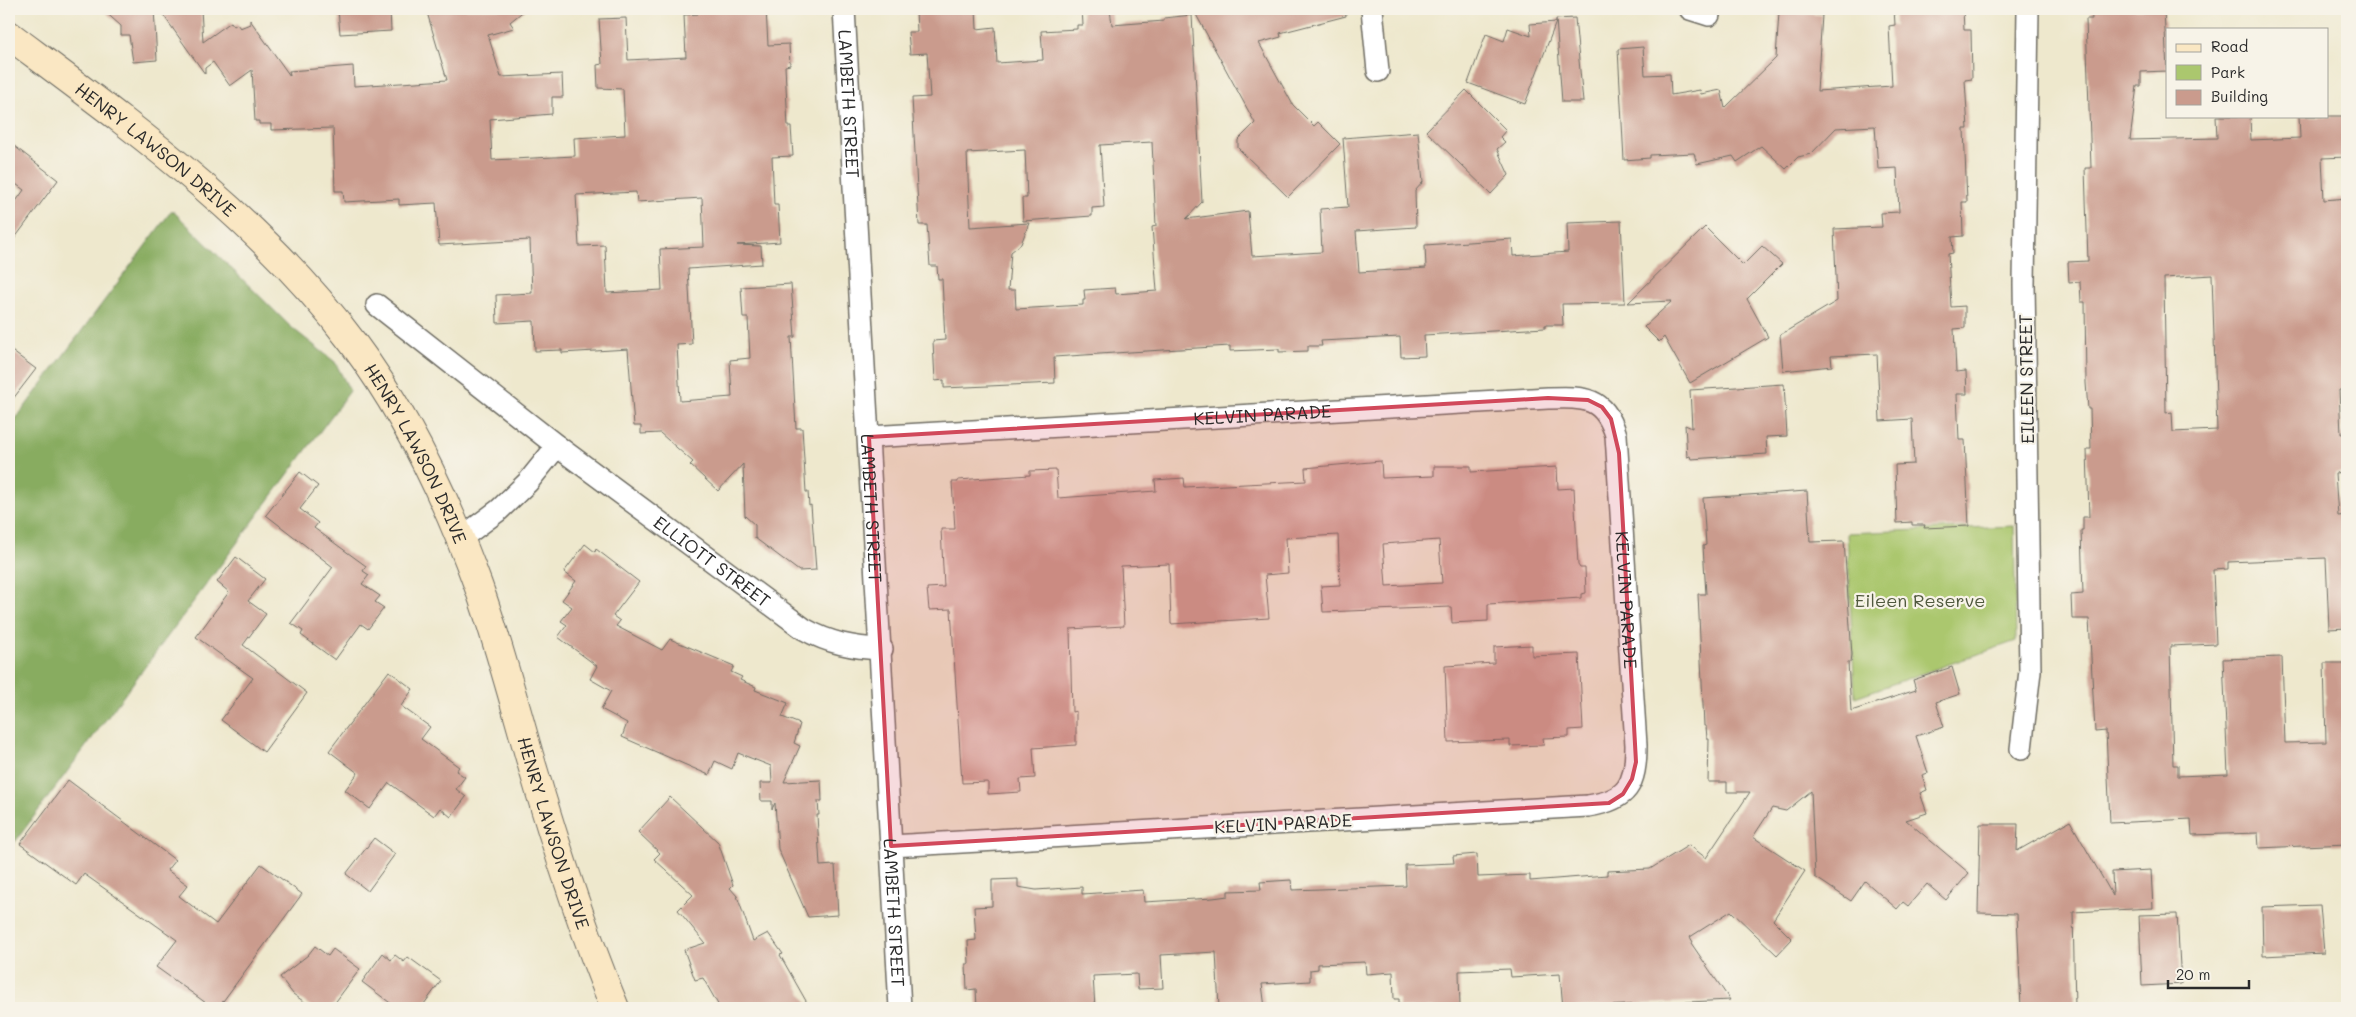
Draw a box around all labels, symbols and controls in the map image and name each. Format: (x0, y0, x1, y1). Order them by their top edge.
legend (2166, 28, 2328, 118)
street label: LAMBETH STREET (833, 29, 865, 179)
text: Road (2211, 36, 2248, 56)
text: Park (2211, 62, 2245, 82)
street label: HENRY LAWSON DRIVE (70, 77, 241, 222)
text: Building (2211, 86, 2268, 106)
street label: EILEEN STREET (2013, 314, 2039, 444)
street label: HENRY LAWSON DRIVE (359, 358, 473, 547)
street label: KELVIN PARADE (1193, 398, 1332, 430)
street label: LAMBETH STREET (856, 433, 888, 583)
street label: ELLIOTT STREET (649, 510, 776, 612)
street label: KELVIN PARADE (1610, 530, 1643, 670)
park label: Eileen Reserve (1855, 588, 1985, 612)
street label: HENRY LAWSON DRIVE (512, 734, 596, 932)
street label: KELVIN PARADE (1214, 807, 1352, 839)
street label: LAMBETH STREET (879, 838, 911, 988)
scale bar (2168, 957, 2250, 989)
text: 20 m (2176, 964, 2210, 984)

